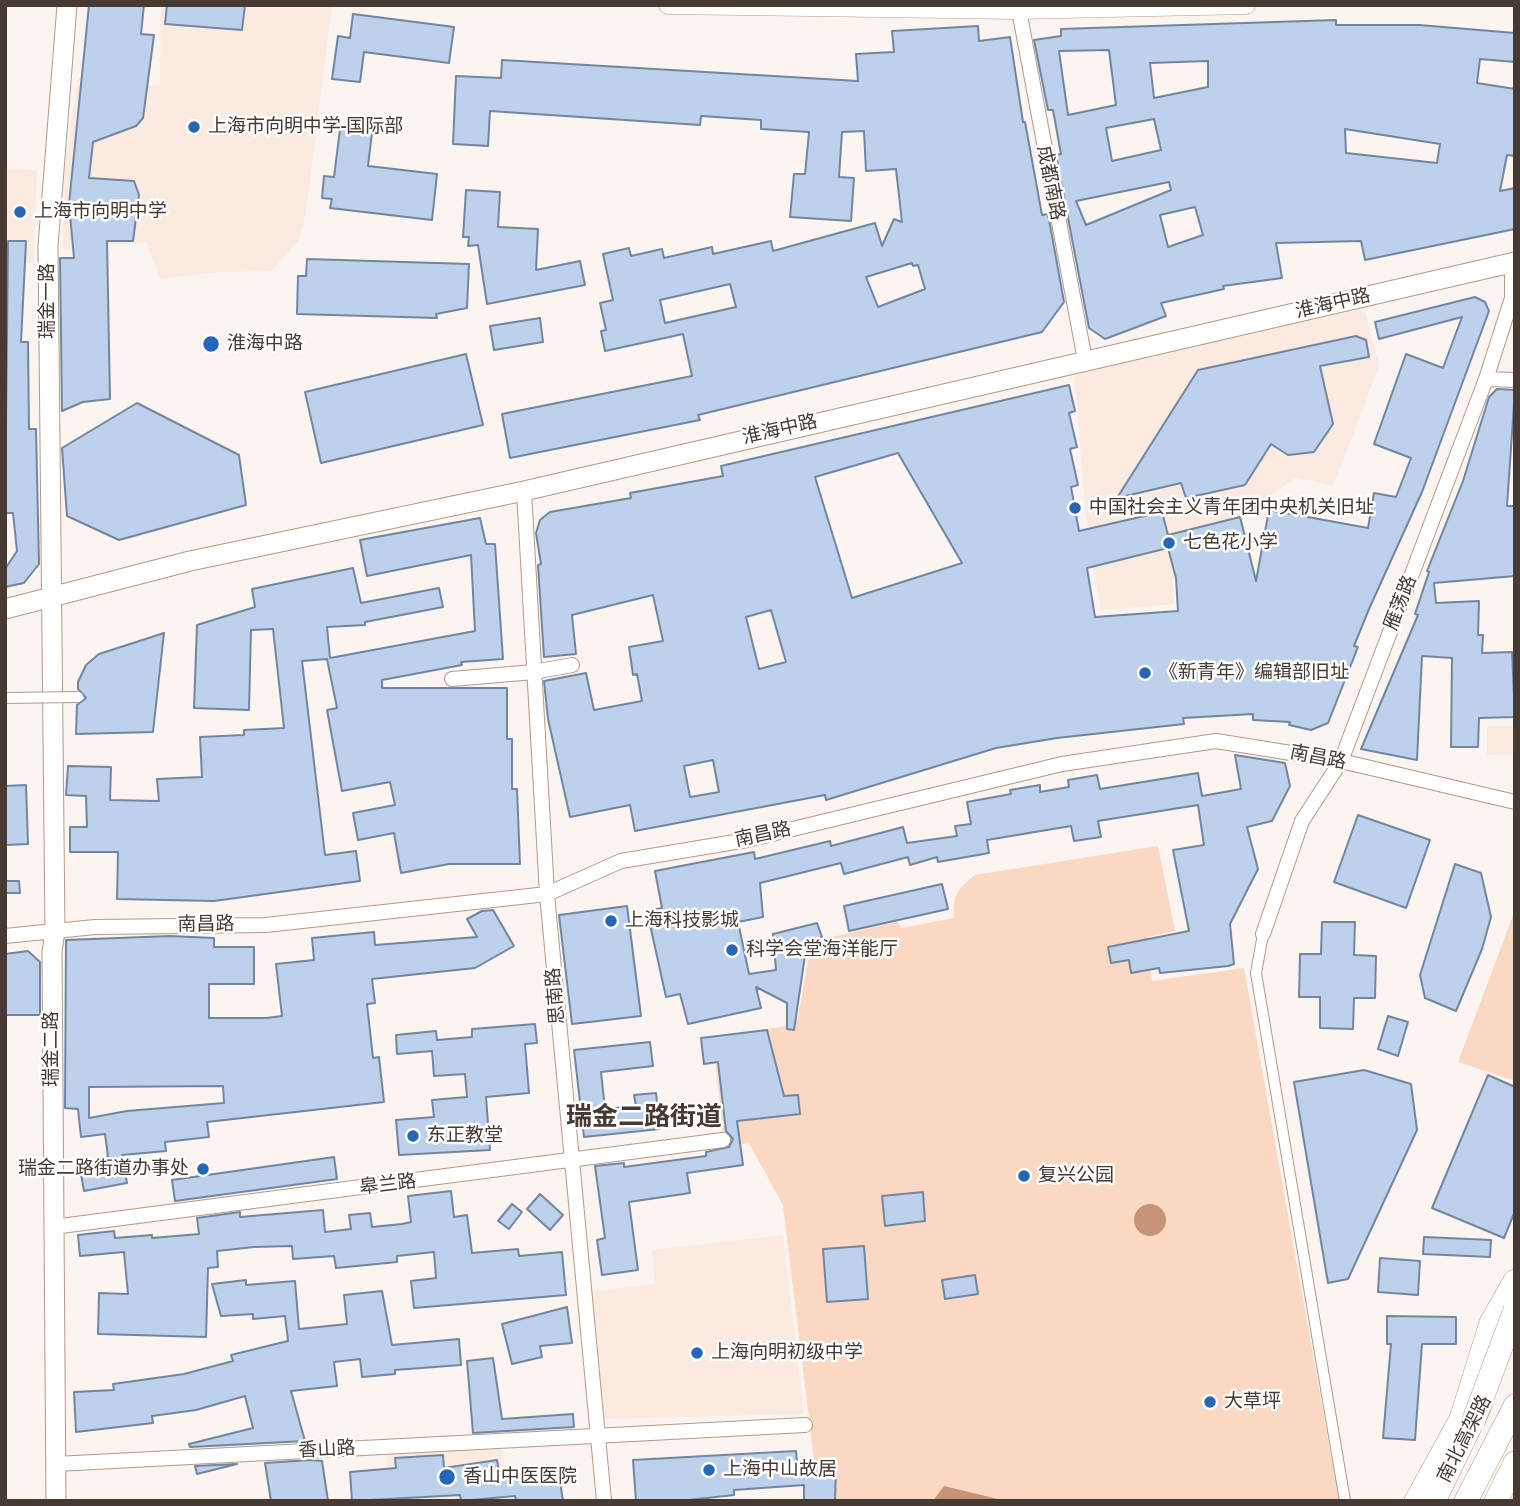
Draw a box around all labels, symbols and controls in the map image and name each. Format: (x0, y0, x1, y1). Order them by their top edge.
place label: 上海市向明中学-国际部 (208, 116, 403, 138)
marker: 上海市向明中学-国际部 (186, 119, 202, 135)
street label: 成都南路 (1032, 144, 1068, 222)
place label: 上海市向明中学 (34, 201, 167, 223)
marker: 上海市向明中学 (12, 204, 28, 220)
street label: 瑞金一路 (37, 263, 59, 339)
street label: 淮海中路 (1293, 284, 1373, 324)
place label: 淮海中路 (227, 333, 303, 355)
marker: 淮海中路 (201, 334, 221, 354)
street label: 淮海中路 (740, 410, 820, 450)
place label: 中国社会主义青年团中央机关旧址 (1089, 497, 1374, 519)
marker: 中国社会主义青年团中央机关旧址 (1067, 500, 1083, 516)
place label: 七色花小学 (1183, 532, 1278, 554)
marker: 七色花小学 (1161, 535, 1177, 551)
street label: 雁荡路 (1380, 572, 1422, 634)
place label: 《新青年》编辑部旧址 (1159, 662, 1349, 684)
marker: 《新青年》编辑部旧址 (1137, 665, 1153, 681)
street label: 南昌路 (1288, 741, 1348, 775)
street label: 南昌路 (733, 818, 793, 852)
place label: 上海科技影城 (625, 910, 739, 932)
street label: 南昌路 (177, 913, 235, 937)
marker: 上海科技影城 (603, 913, 619, 929)
place label: 科学会堂海洋能厅 (746, 939, 898, 961)
marker: 科学会堂海洋能厅 (724, 942, 740, 958)
street label: 思南路 (542, 967, 570, 1025)
street label: 瑞金二路 (41, 1011, 63, 1087)
district label: 瑞金二路街道 (566, 1102, 722, 1134)
place label: 东正教堂 (427, 1125, 503, 1147)
marker: 东正教堂 (405, 1128, 421, 1144)
place label: 瑞金二路街道办事处 (18, 1158, 189, 1180)
marker: 瑞金二路街道办事处 (195, 1161, 211, 1177)
place label: 复兴公园 (1038, 1165, 1114, 1187)
marker: 复兴公园 (1016, 1168, 1032, 1184)
street label: 皋兰路 (358, 1170, 418, 1200)
place label: 上海向明初级中学 (711, 1342, 863, 1364)
marker: 上海向明初级中学 (689, 1345, 705, 1361)
place label: 大草坪 (1224, 1391, 1281, 1413)
street label: 南北高架路 (1433, 1392, 1497, 1486)
marker: 大草坪 (1202, 1394, 1218, 1410)
street label: 香山路 (298, 1437, 356, 1463)
place label: 上海中山故居 (723, 1459, 837, 1481)
marker: 上海中山故居 (701, 1462, 717, 1478)
place label: 香山中医医院 (463, 1466, 577, 1488)
marker: 香山中医医院 (437, 1467, 457, 1487)

